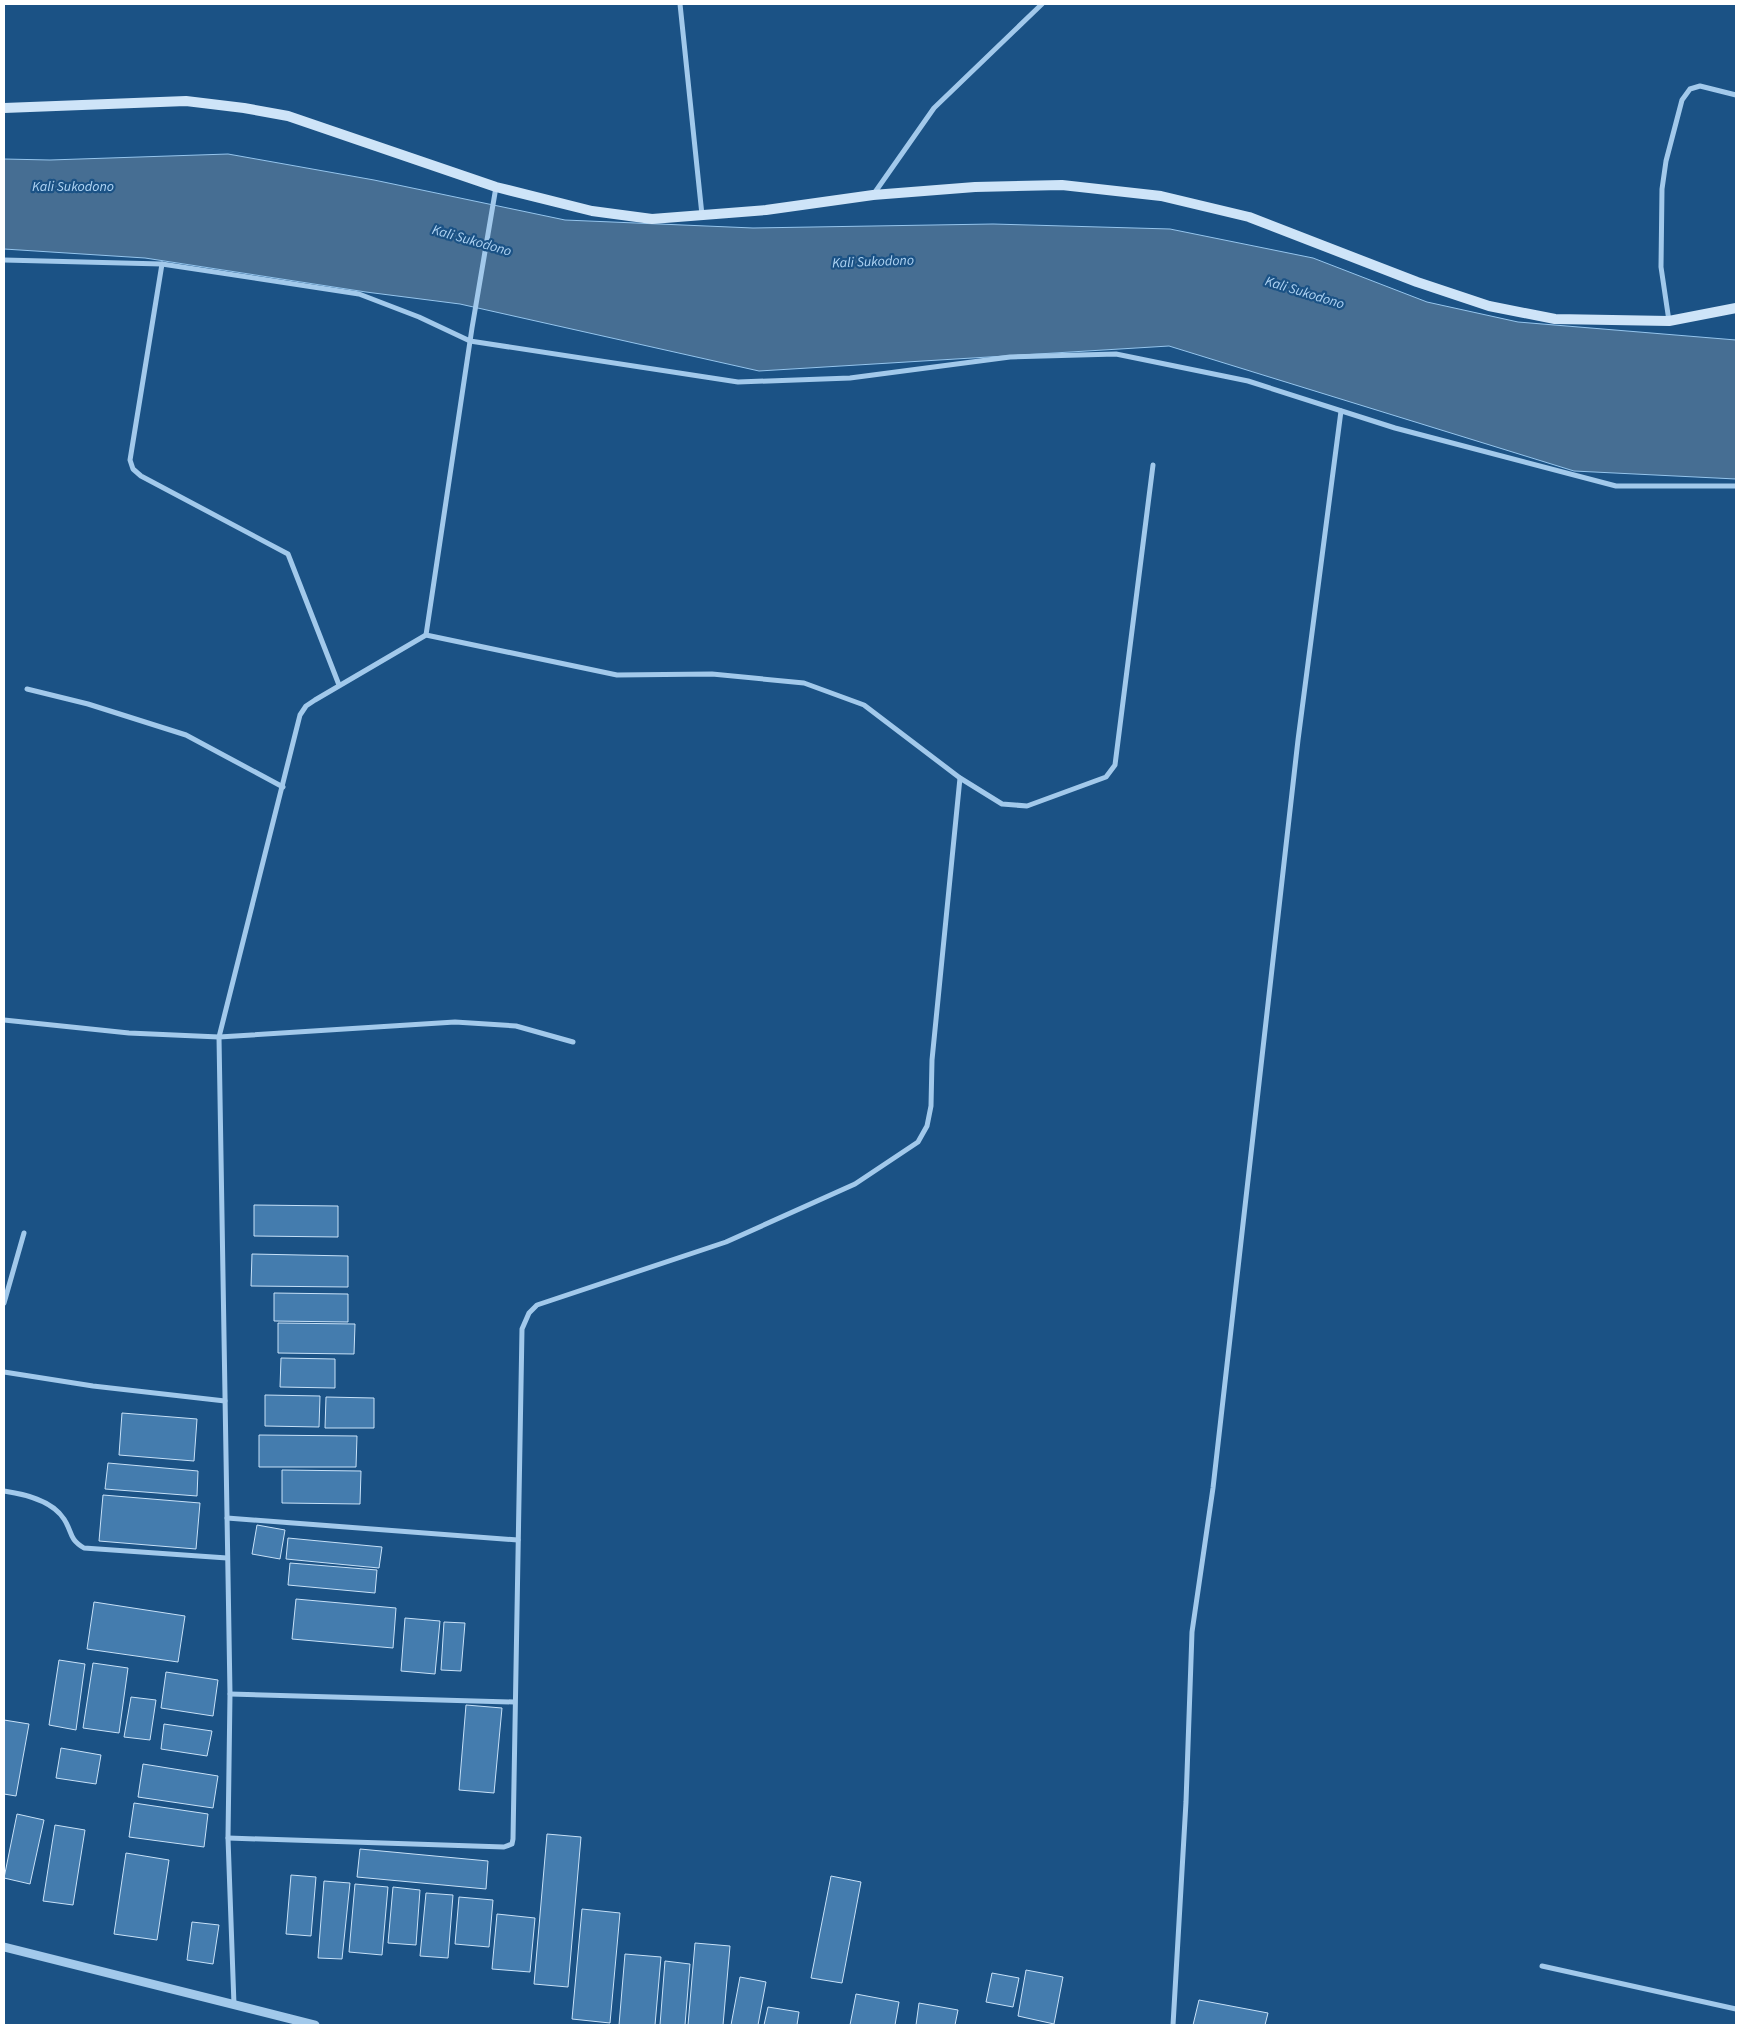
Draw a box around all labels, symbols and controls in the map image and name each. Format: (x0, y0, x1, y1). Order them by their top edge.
water label: Kali Sukodono (32, 177, 114, 197)
water label: Kali Sukodono (430, 220, 514, 262)
water label: Kali Sukodono (832, 251, 914, 273)
water label: Kali Sukodono (1263, 271, 1347, 315)

